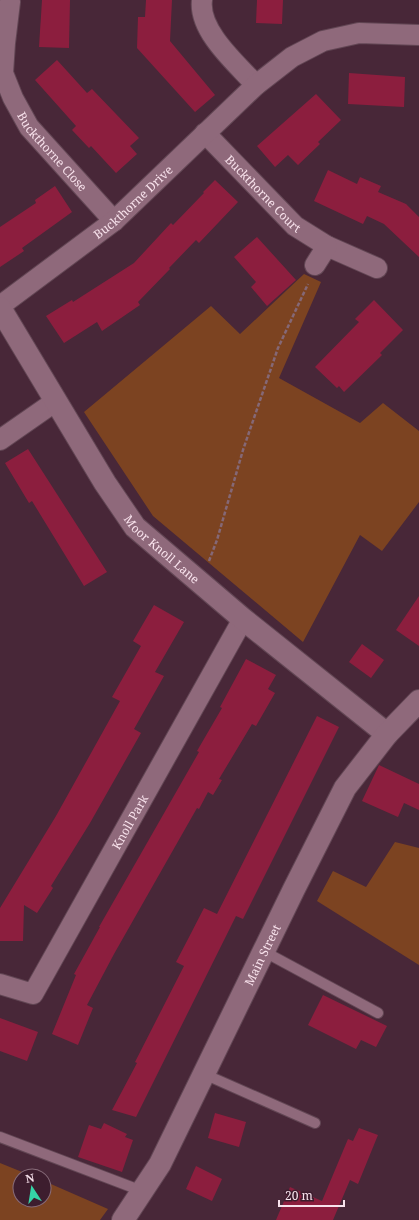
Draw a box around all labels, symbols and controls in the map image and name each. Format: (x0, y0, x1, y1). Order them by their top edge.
street label: Buckthorne Close (14, 108, 91, 195)
street label: Buckthorne Court (222, 151, 304, 236)
street label: Buckthorne Drive (90, 161, 176, 242)
street label: Moor Knoll Lane (120, 511, 203, 587)
street label: Knoll Park (107, 790, 152, 852)
street label: Main Street (240, 921, 284, 988)
north arrow (12, 1168, 52, 1208)
text: N (24, 1169, 36, 1186)
scale bar (279, 1182, 344, 1208)
text: 20 m (285, 1187, 313, 1204)

